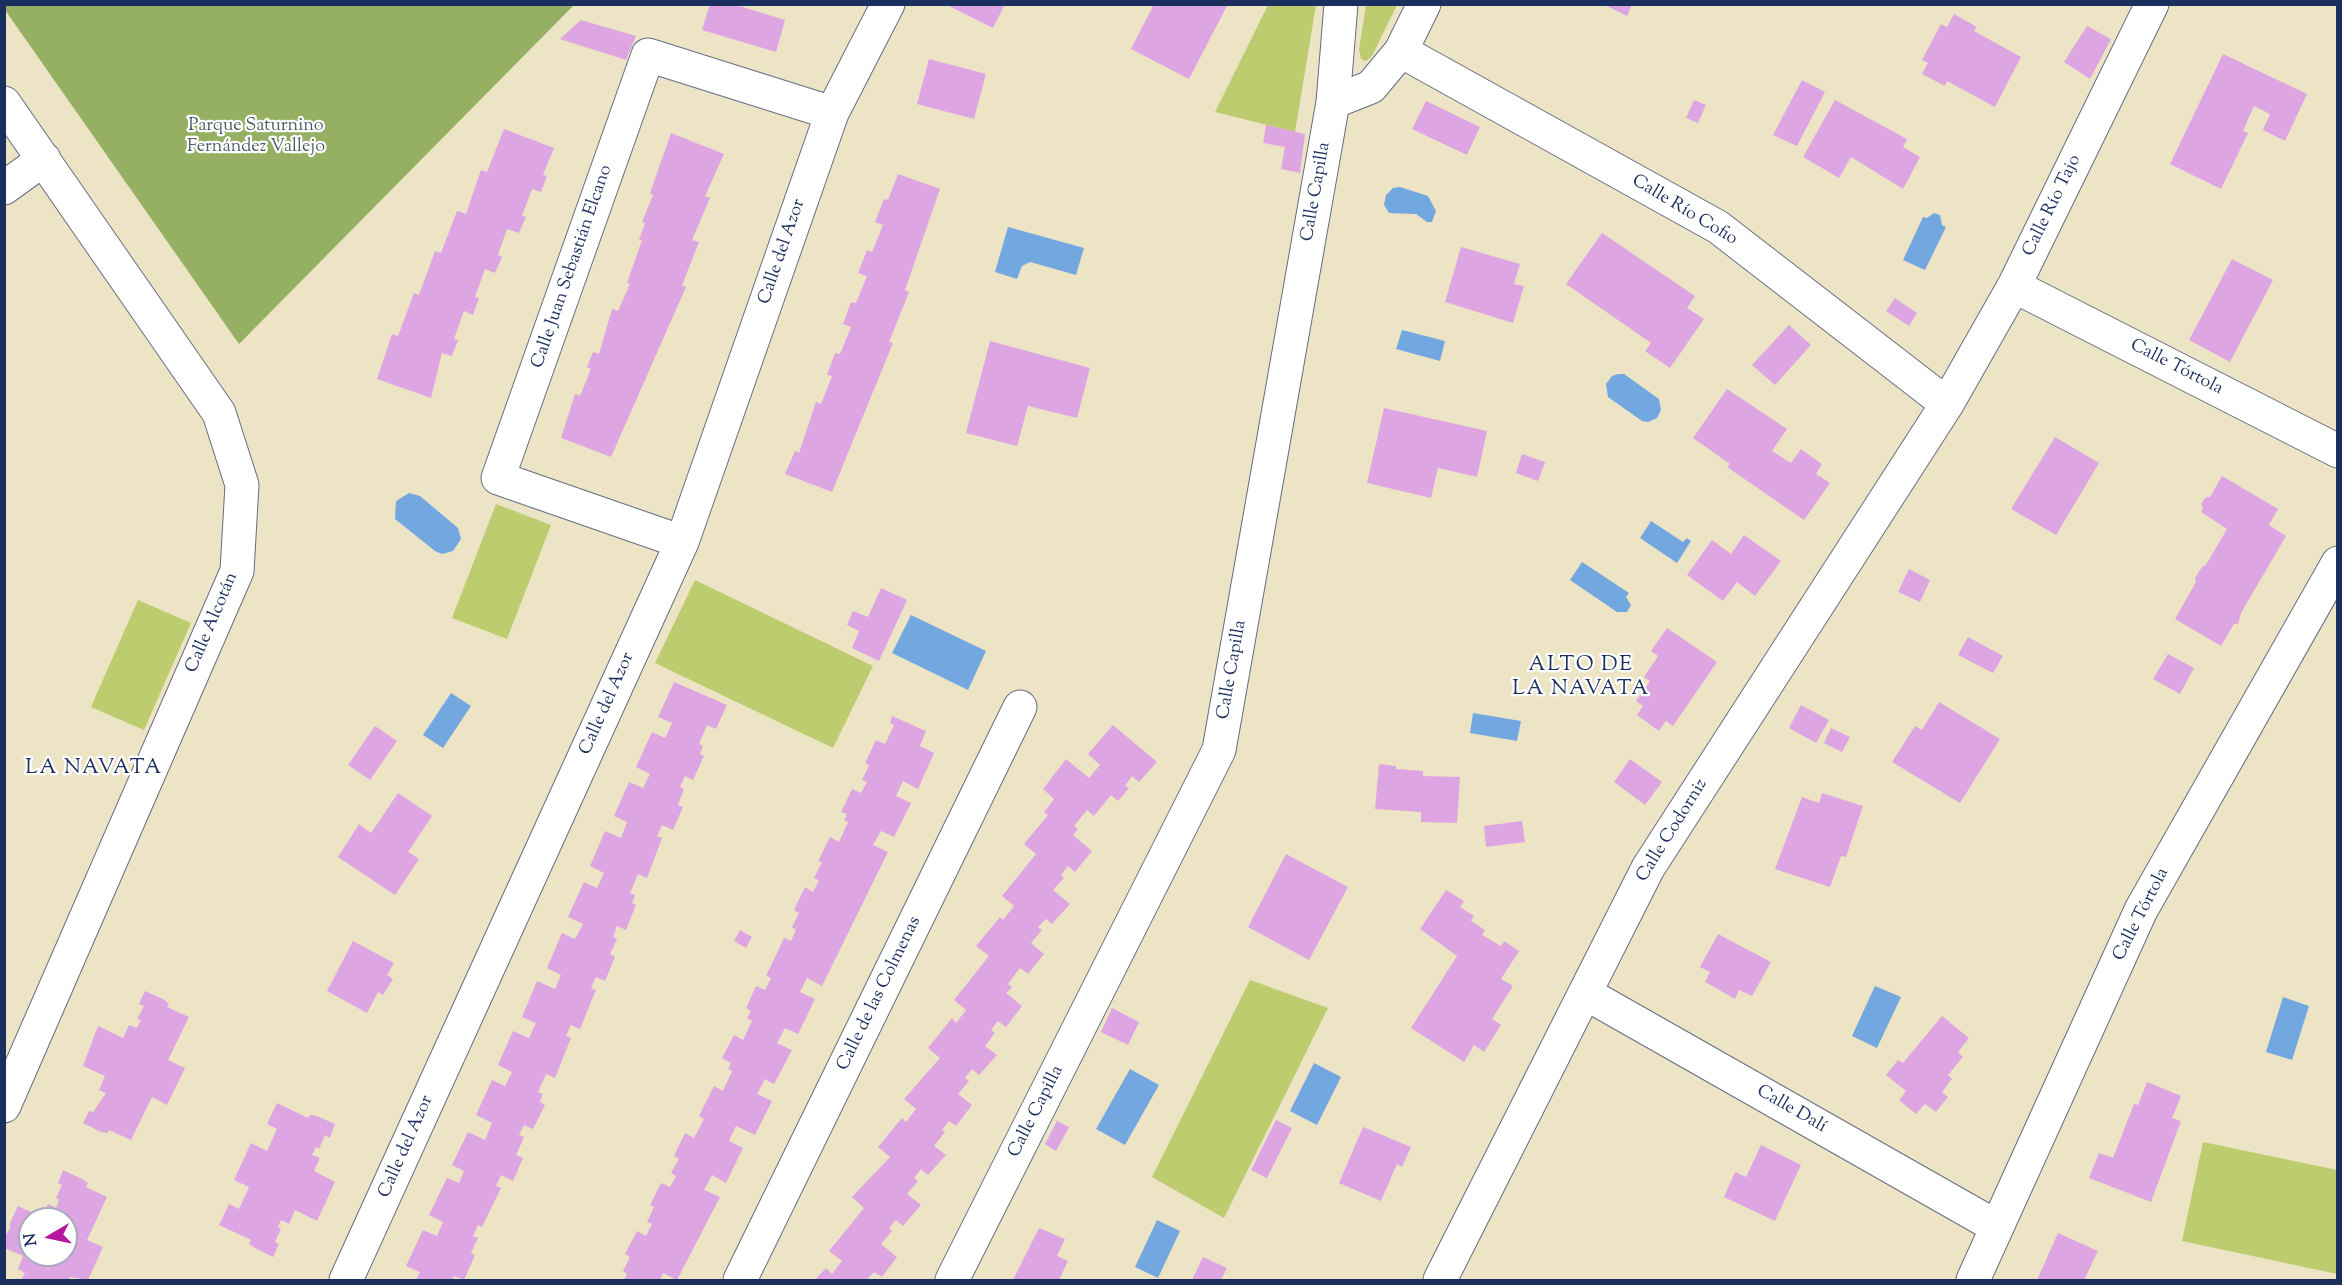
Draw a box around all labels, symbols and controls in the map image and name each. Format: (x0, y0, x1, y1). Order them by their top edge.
park label: Parque Saturnino Fernández Vallejo (187, 116, 325, 158)
street label: Calle Capilla (1298, 141, 1336, 243)
street label: Calle Río Tajo (2019, 152, 2087, 260)
street label: Calle Juan Sebastián Elcano (528, 162, 618, 372)
street label: Calle Río Cofio (1627, 171, 1741, 251)
street label: Calle del Azor (755, 197, 811, 307)
street label: Calle Tórtola (2126, 335, 2226, 401)
street label: Calle Alcotán (182, 569, 244, 677)
street label: Calle Capilla (1214, 619, 1252, 721)
street label: Calle del Azor (576, 649, 640, 759)
district label: ALTO DE LA NAVATA (1512, 653, 1650, 703)
district label: LA NAVATA (25, 756, 163, 782)
street label: Calle Codorniz (1633, 775, 1713, 887)
street label: Calle Tórtola (2109, 865, 2175, 965)
street label: Calle de las Colmenas (833, 913, 927, 1075)
street label: Calle Capilla (1005, 1062, 1069, 1162)
street label: Calle Dalí (1752, 1081, 1830, 1139)
street label: Calle del Azor (375, 1092, 439, 1202)
north arrow (18, 1207, 78, 1267)
text: N (19, 1231, 44, 1248)

